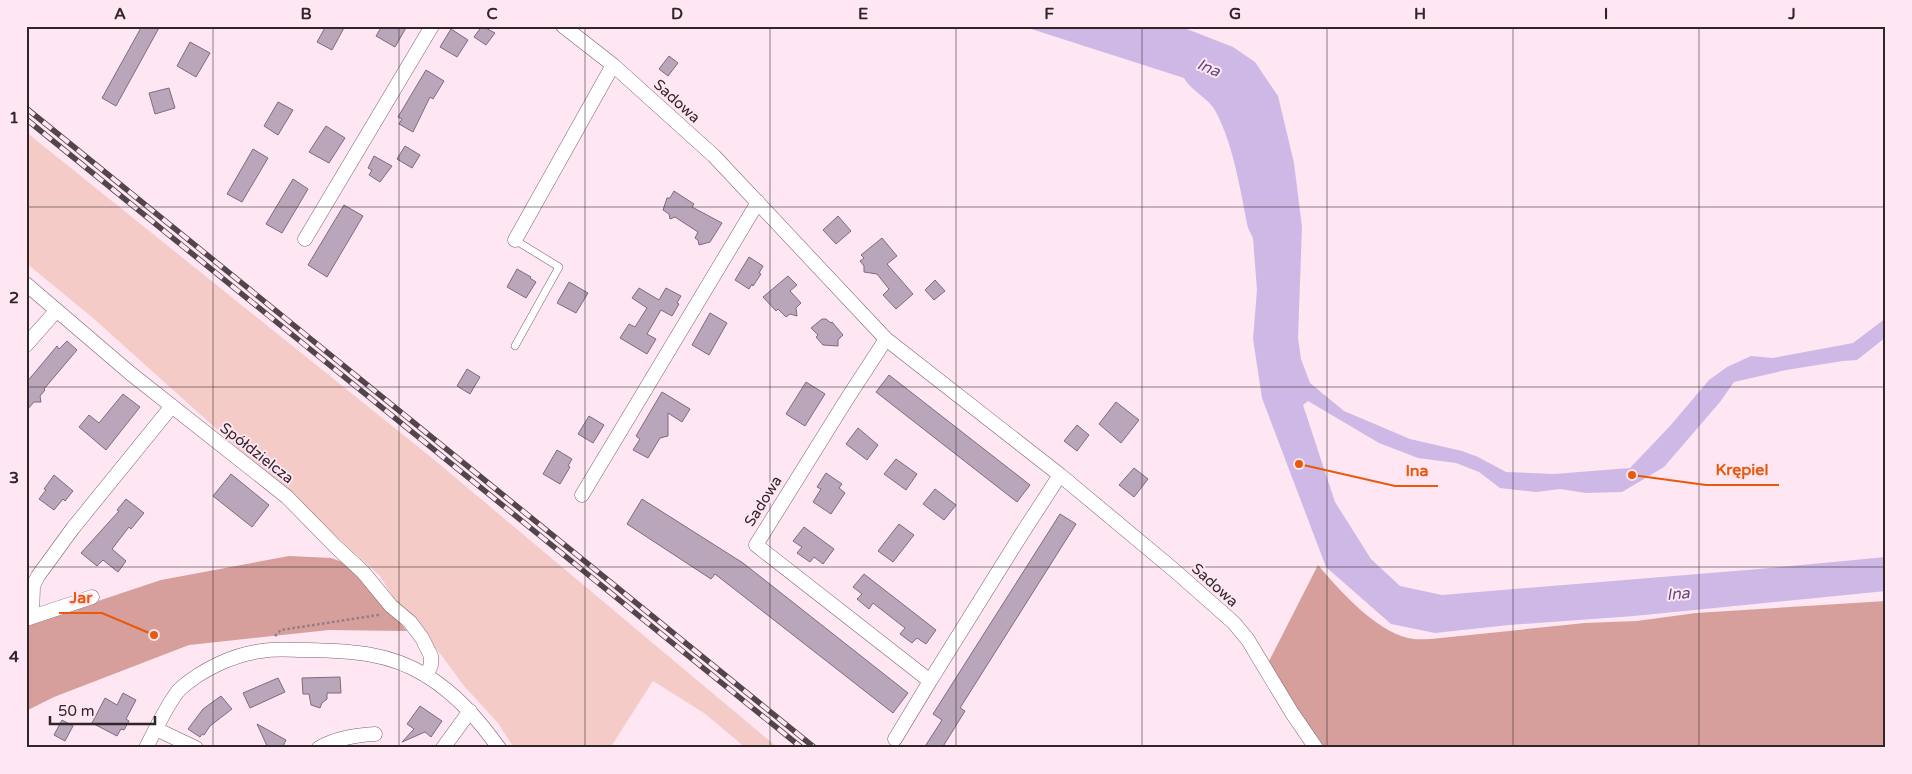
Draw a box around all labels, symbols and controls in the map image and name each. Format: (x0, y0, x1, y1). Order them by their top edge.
text: A (114, 4, 126, 24)
text: B (300, 4, 312, 24)
text: C (486, 4, 498, 24)
text: D (671, 4, 683, 24)
text: E (858, 4, 868, 24)
text: F (1044, 4, 1054, 24)
text: G (1229, 4, 1241, 24)
text: H (1414, 4, 1426, 24)
text: I (1604, 4, 1608, 24)
text: J (1787, 4, 1796, 24)
water label: Ina (1194, 54, 1224, 82)
street label: Sadowa (650, 75, 704, 127)
text: 1 (9, 108, 19, 128)
text: 2 (9, 288, 19, 308)
street label: Spółdzielcza (217, 419, 297, 487)
callout: Krępiel (1706, 454, 1779, 485)
callout: Ina (1395, 455, 1438, 486)
text: Krępiel (1716, 460, 1768, 480)
text: Ina (1405, 461, 1429, 481)
text: 3 (9, 468, 19, 488)
street label: Sadowa (740, 472, 786, 530)
street label: Sadowa (1188, 559, 1242, 611)
callout: Jar (59, 582, 102, 613)
water label: Ina (1666, 583, 1691, 605)
text: Jar (69, 588, 93, 608)
text: 4 (9, 647, 19, 667)
scale bar (50, 694, 155, 726)
text: 50 m (58, 702, 95, 720)

